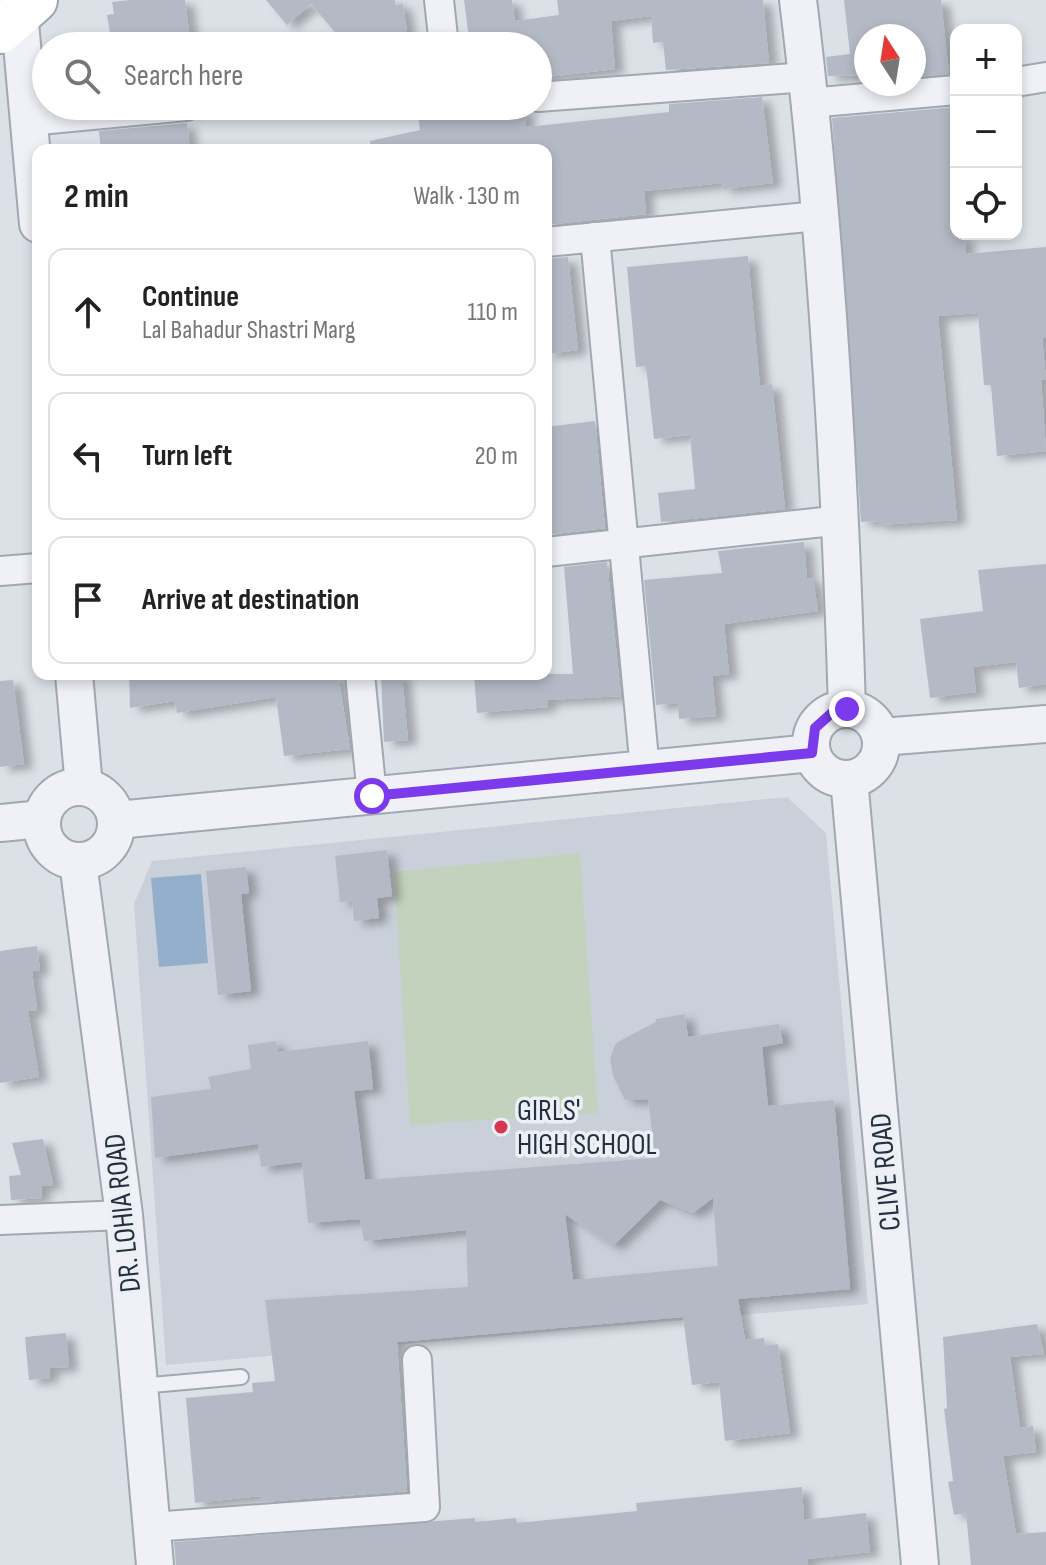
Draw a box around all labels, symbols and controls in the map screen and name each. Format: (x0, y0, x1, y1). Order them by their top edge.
north arrow (854, 24, 926, 96)
map controls (950, 24, 1022, 240)
button: + (950, 24, 1022, 96)
search box (32, 32, 552, 120)
icon: search (60, 54, 104, 98)
text: Search here (124, 58, 243, 94)
button: − (950, 96, 1022, 168)
button: locate (950, 168, 1022, 240)
text: 2 min (64, 176, 129, 217)
text: Walk · 130 m (413, 181, 520, 212)
text: Continue (142, 279, 239, 315)
icon: ahead (66, 290, 110, 334)
text: 110 m (467, 297, 518, 328)
text: Lal Bahadur Shastri Marg (142, 315, 355, 346)
icon: left (66, 434, 110, 478)
text: Turn left (142, 438, 232, 474)
text: 20 m (475, 441, 518, 472)
icon: arrive (66, 578, 110, 622)
text: Arrive at destination (142, 582, 359, 618)
route end (829, 691, 865, 727)
route start (354, 778, 390, 814)
place label: GIRLS' HIGH SCHOOL (517, 1093, 657, 1163)
street label: CLIVE ROAD (863, 1111, 909, 1232)
marker: GIRLS' HIGH SCHOOL (492, 1118, 510, 1136)
street label: DR. LOHIA ROAD (97, 1132, 149, 1294)

